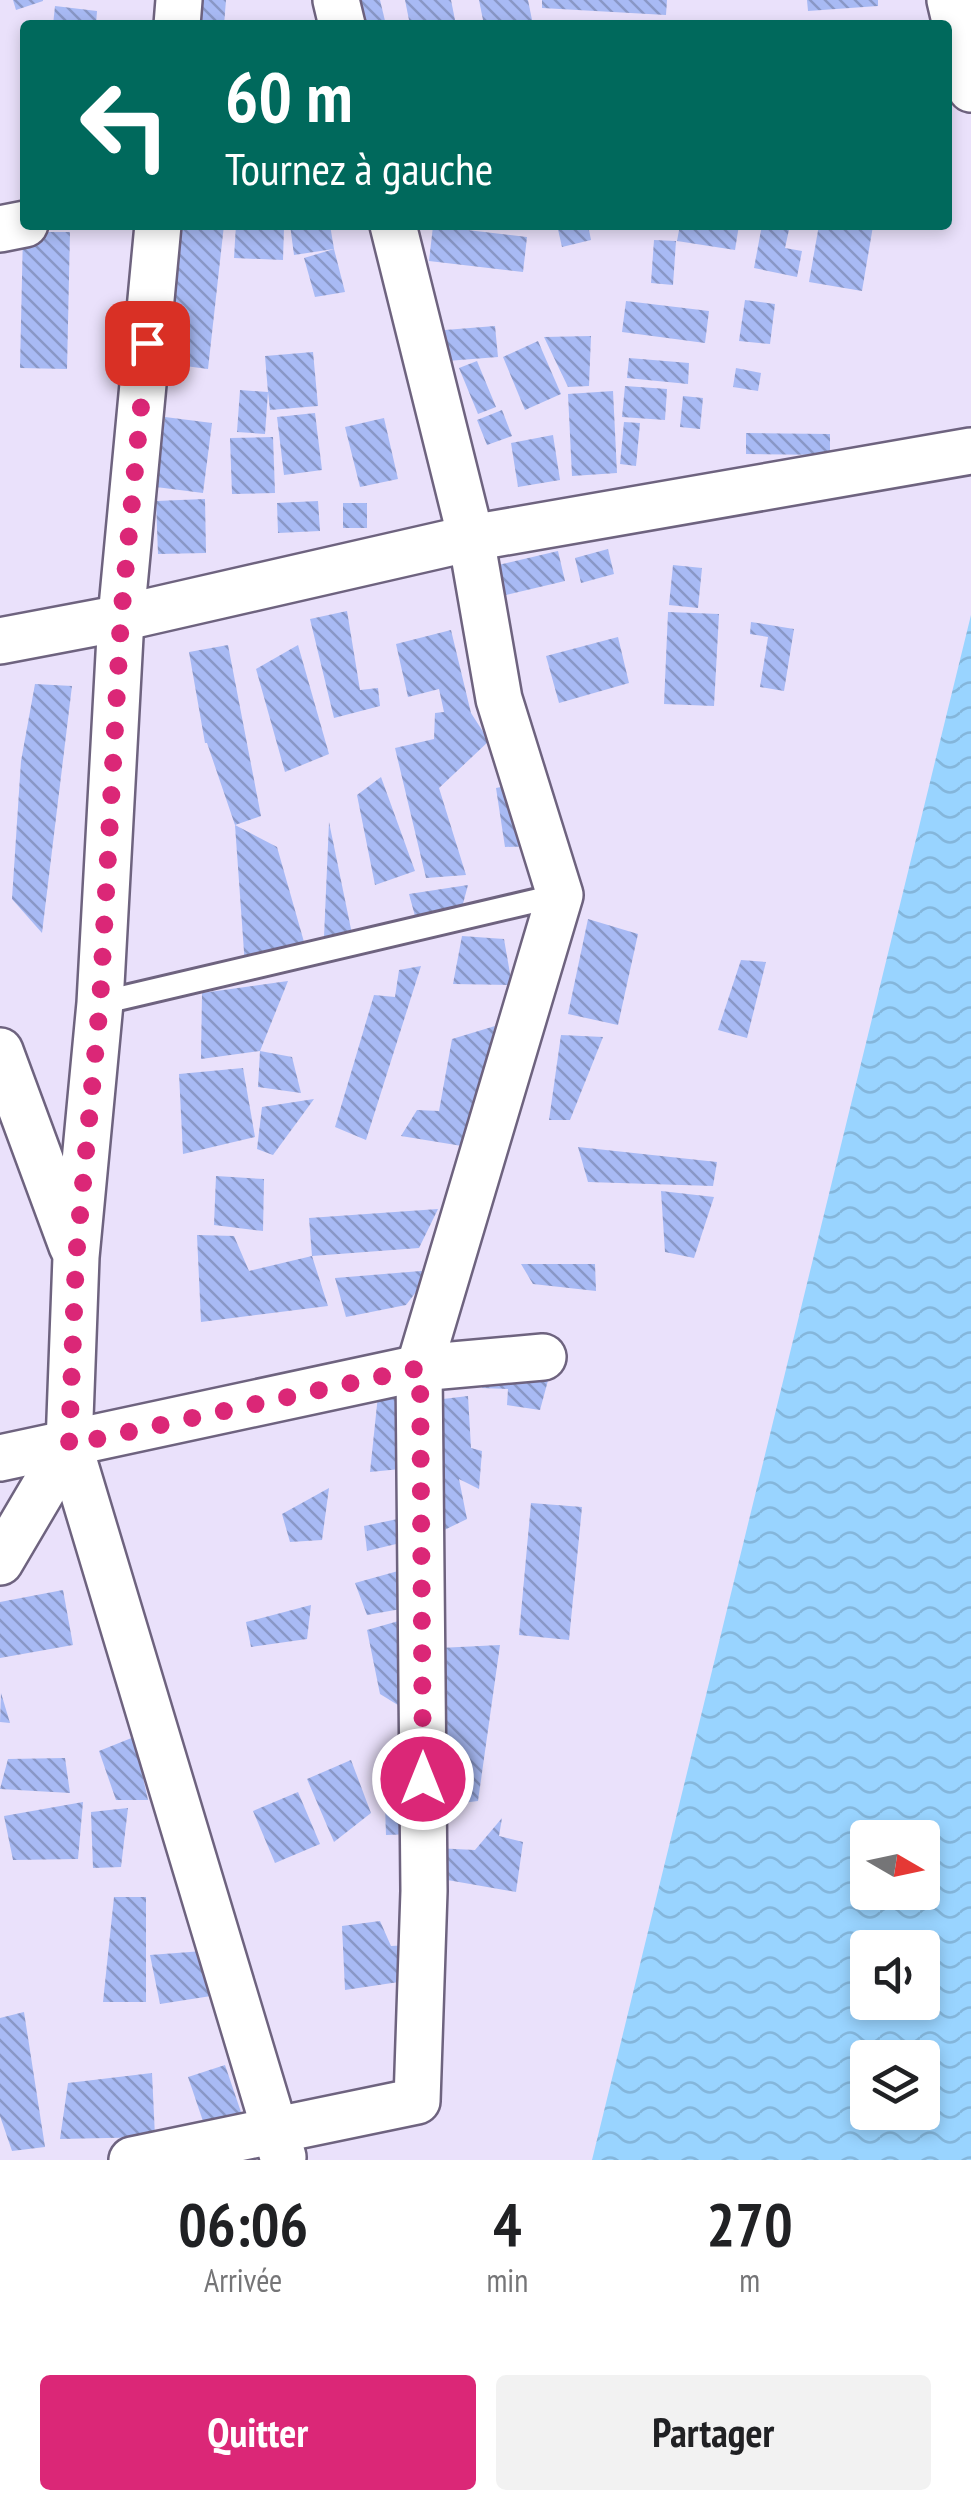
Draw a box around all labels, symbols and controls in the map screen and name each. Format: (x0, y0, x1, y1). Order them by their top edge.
text: 60 m (225, 51, 353, 141)
icon: left (60, 60, 190, 190)
text: Tournez à gauche (225, 139, 493, 197)
pin (105, 301, 190, 386)
icon: arrive (120, 316, 175, 371)
position arrow (371, 1727, 475, 1831)
north arrow (850, 1820, 940, 1910)
map controls (850, 1820, 940, 2130)
button: sound (850, 1930, 940, 2020)
button: layers (850, 2040, 940, 2130)
text: 06:06 (178, 2185, 308, 2263)
text: 4 (493, 2185, 522, 2263)
text: 270 (707, 2185, 793, 2263)
text: Arrivée (204, 2259, 282, 2301)
text: min (486, 2259, 528, 2301)
text: m (739, 2259, 760, 2301)
button: Quitter (40, 2375, 476, 2490)
button: Partager (496, 2375, 931, 2490)

